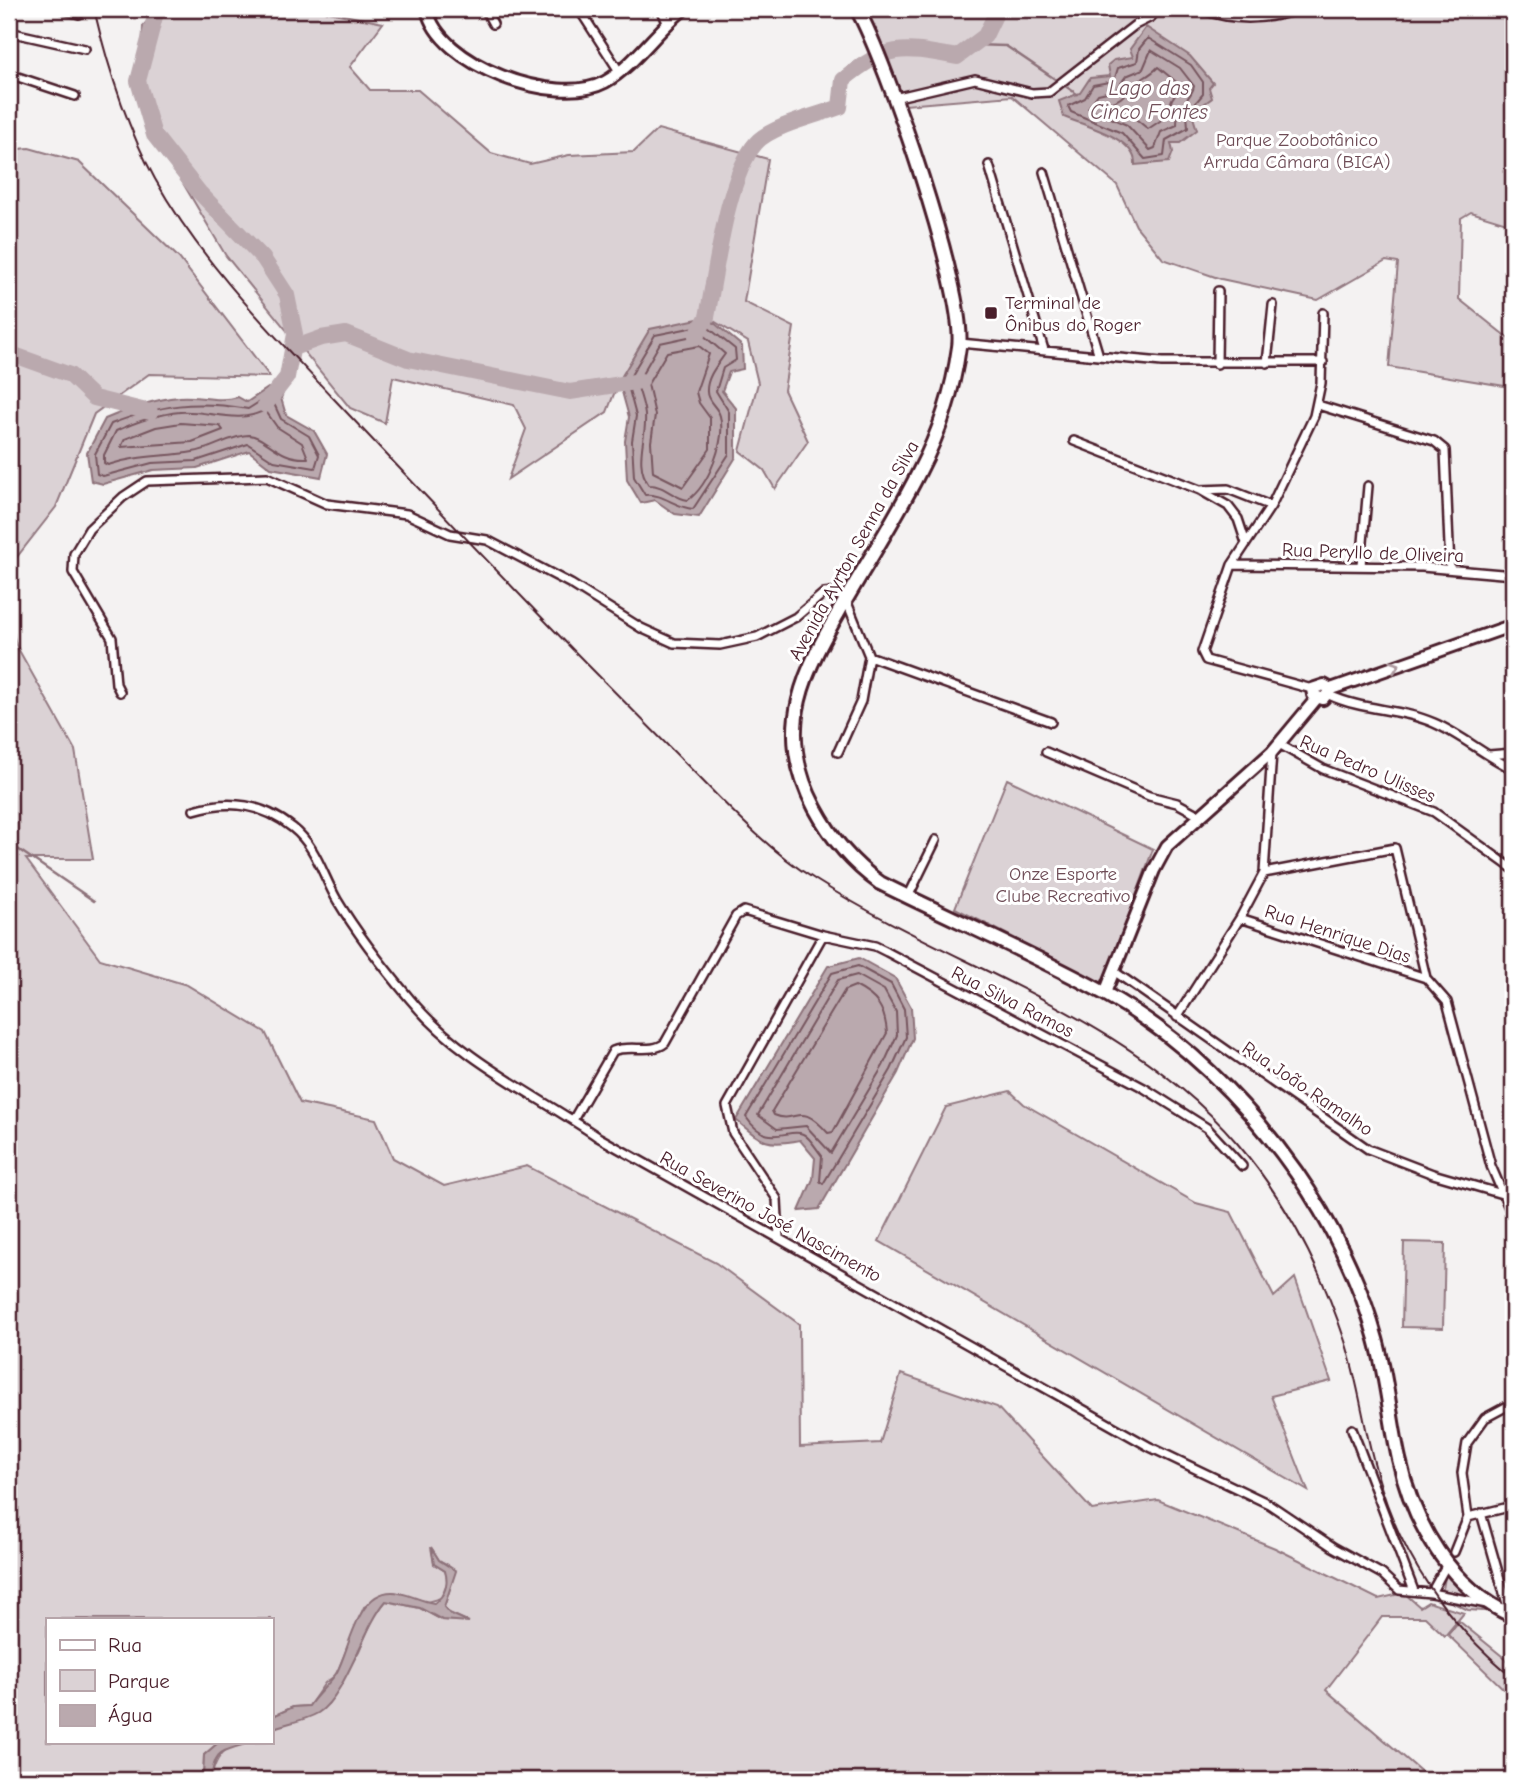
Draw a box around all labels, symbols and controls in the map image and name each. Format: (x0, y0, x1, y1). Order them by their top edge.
water label: Lago das Cinco Fontes (1090, 76, 1208, 124)
park label: Parque Zoobotânico Arruda Câmara (BICA) (1204, 129, 1390, 173)
place label: Terminal de Ônibus do Roger (1005, 292, 1141, 336)
marker: Terminal de Ônibus do Roger (983, 305, 999, 321)
street label: Avenida Ayrton Senna da Silva (784, 437, 924, 664)
street label: Rua Peryllo de Oliveira (1281, 539, 1464, 567)
one-way arrow (1389, 660, 1401, 674)
street label: Rua Pedro Ulisses (1297, 730, 1439, 807)
park label: Onze Esporte Clube Recreativo (995, 863, 1131, 907)
street label: Rua Henrique Dias (1262, 900, 1414, 968)
street label: Rua Silva Ramos (948, 962, 1077, 1042)
street label: Rua João Ramalho (1238, 1037, 1377, 1141)
street label: Rua Severino José Nascimento (656, 1147, 885, 1287)
legend (46, 1618, 273, 1744)
text: Rua (108, 1633, 142, 1657)
text: Parque (108, 1669, 170, 1693)
text: Água (108, 1703, 153, 1727)

